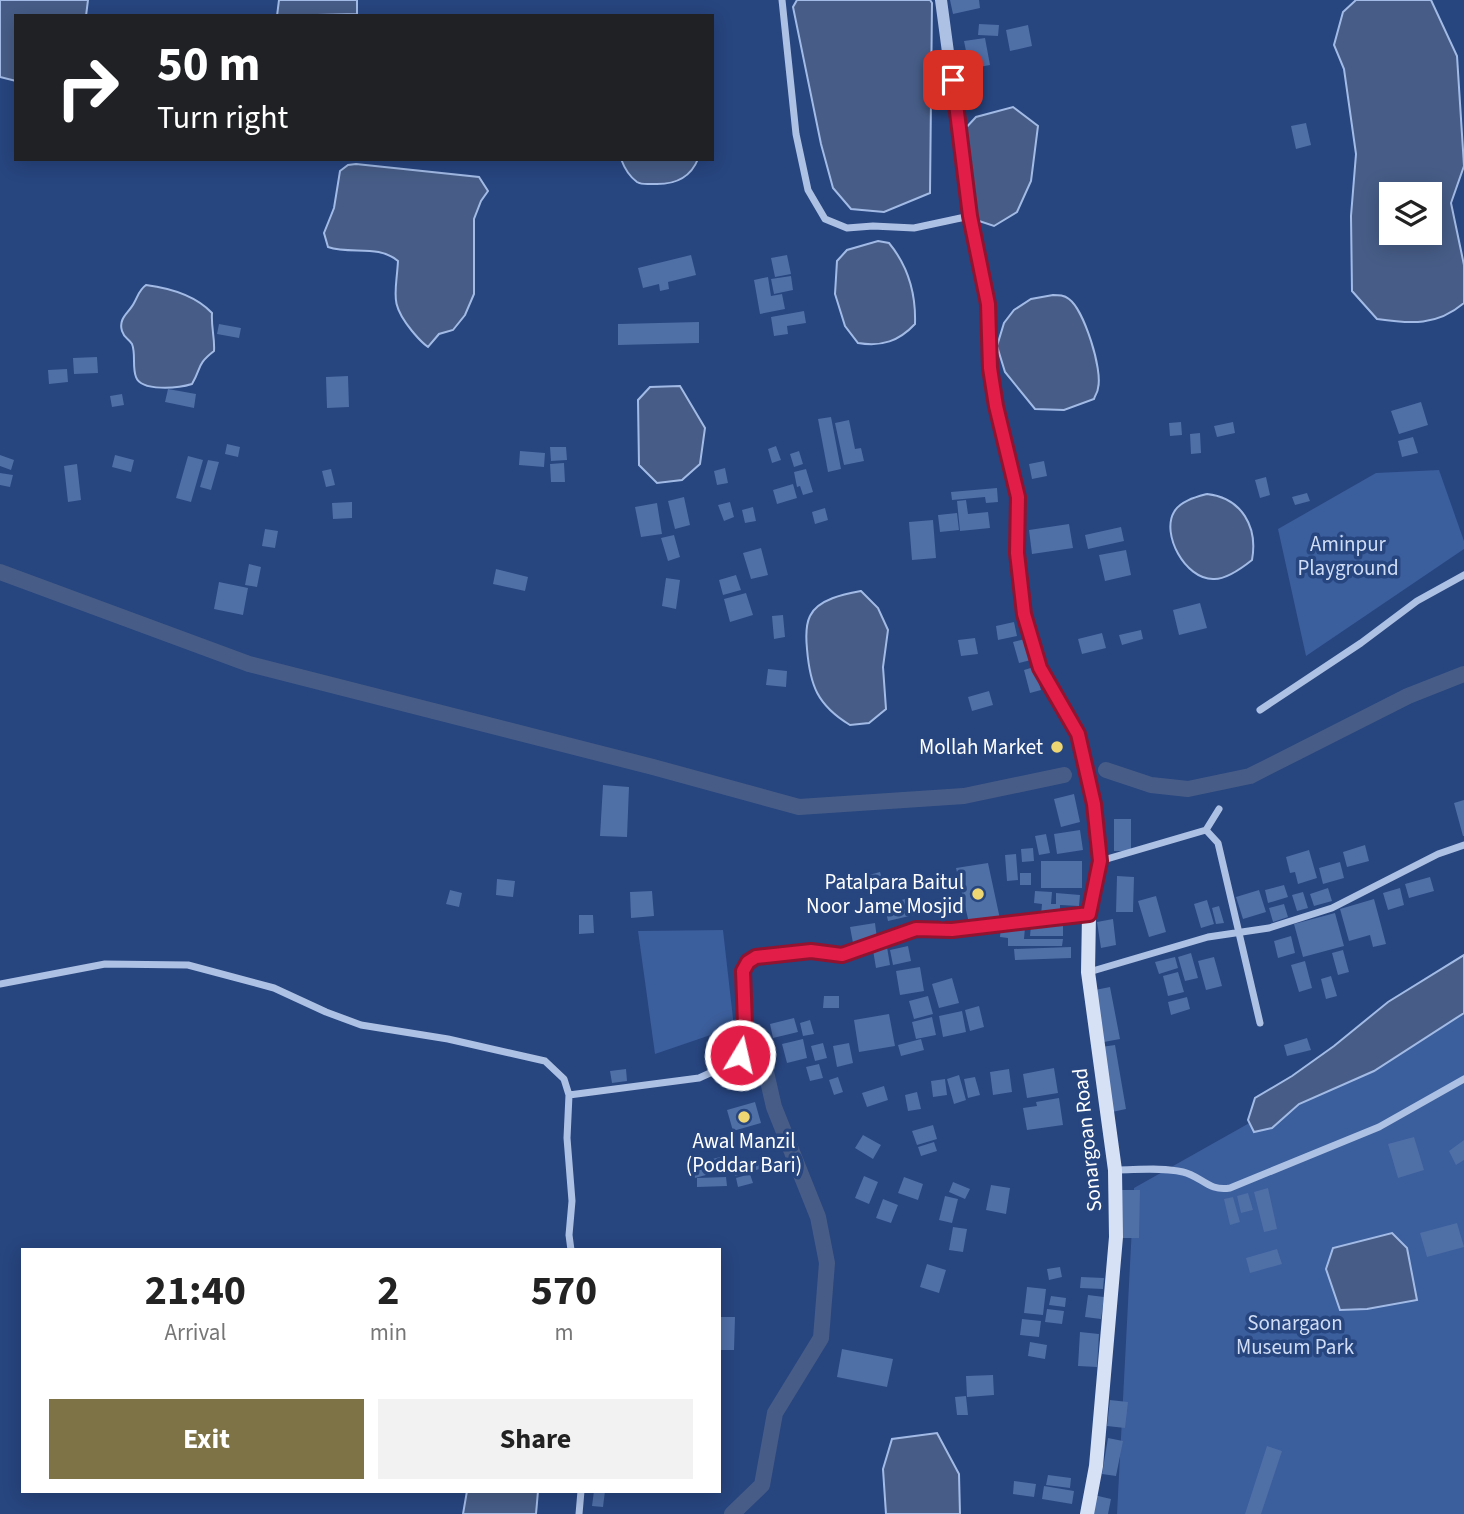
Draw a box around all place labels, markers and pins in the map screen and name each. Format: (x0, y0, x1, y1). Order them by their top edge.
pin (923, 50, 983, 110)
place label: Mollah Market (919, 732, 1043, 762)
marker: Mollah Market (1049, 739, 1065, 755)
place label: Patalpara Baitul Noor Jame Mosjid (806, 867, 964, 921)
marker: Patalpara Baitul Noor Jame Mosjid (970, 886, 986, 902)
marker: Awal Manzil (Poddar Bari) (736, 1109, 752, 1125)
place label: Awal Manzil (Poddar Bari) (686, 1126, 802, 1180)

